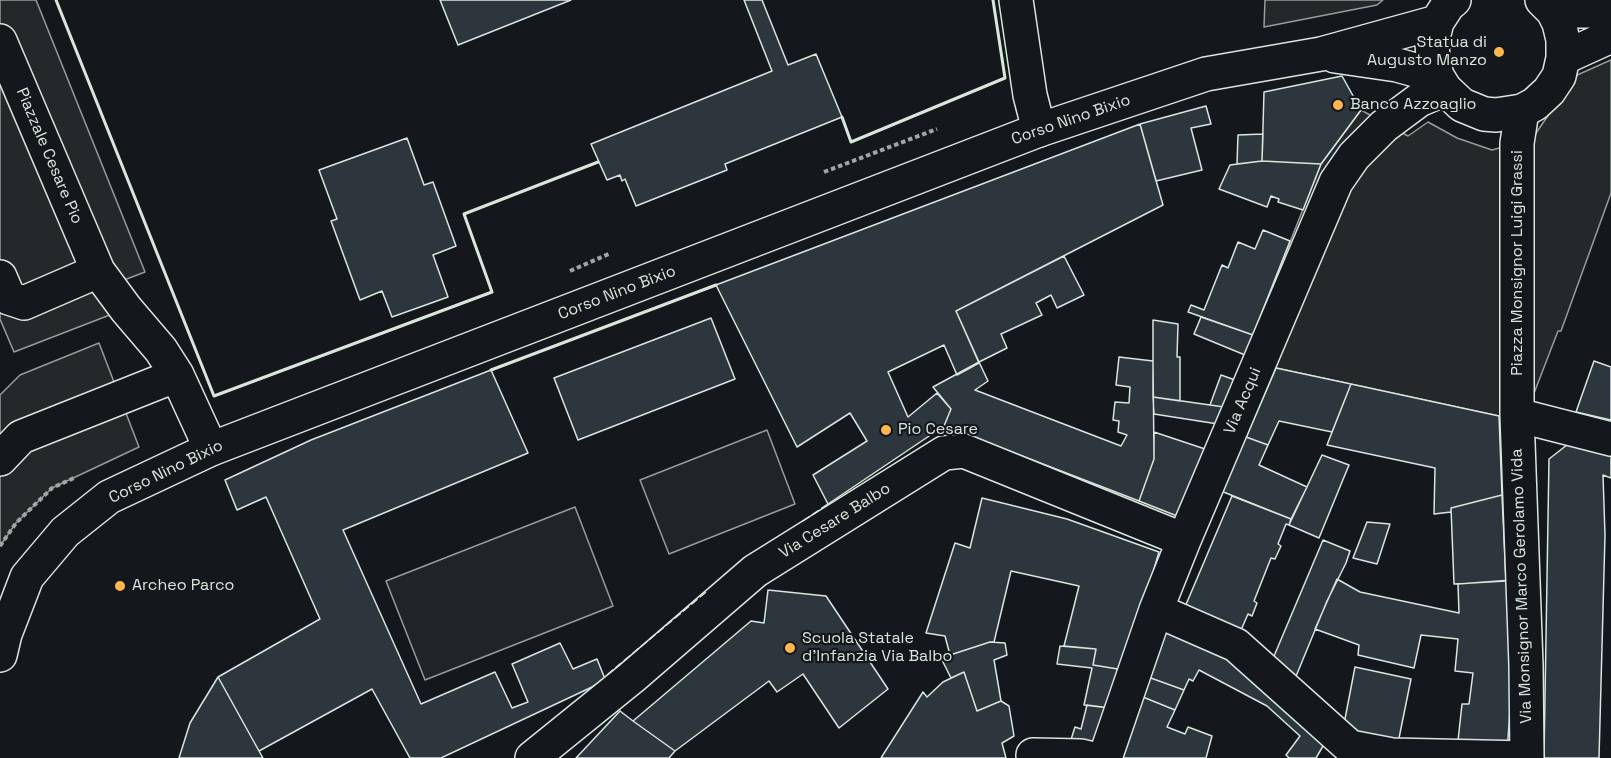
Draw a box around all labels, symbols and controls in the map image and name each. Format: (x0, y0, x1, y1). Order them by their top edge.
place label: Statua di Augusto Manzo (1367, 33, 1487, 71)
marker: Statua di Augusto Manzo (1492, 45, 1506, 59)
street label: Piazzale Cesare Pio (12, 85, 86, 227)
street label: Corso Nino Bixio (1009, 91, 1133, 149)
place label: Banco Azzoaglio (1350, 95, 1476, 115)
marker: Banco Azzoaglio (1331, 98, 1345, 112)
street label: Piazza Monsignor Luigi Grassi (1508, 150, 1528, 376)
street label: Corso Nino Bixio (555, 262, 679, 324)
street label: Via Acqui (1220, 365, 1266, 437)
place label: Pio Cesare (898, 420, 978, 440)
marker: Pio Cesare (879, 423, 893, 437)
street label: Corso Nino Bixio (106, 436, 226, 508)
street label: Via Monsignor Marco Gerolamo Vida (1508, 448, 1536, 724)
street label: Via Cesare Balbo (776, 479, 894, 563)
place label: Archeo Parco (132, 576, 235, 596)
marker: Archeo Parco (113, 579, 127, 593)
place label: Scuola Statale d'Infanzia Via Balbo (802, 629, 952, 667)
marker: Scuola Statale d'Infanzia Via Balbo (783, 641, 797, 655)

